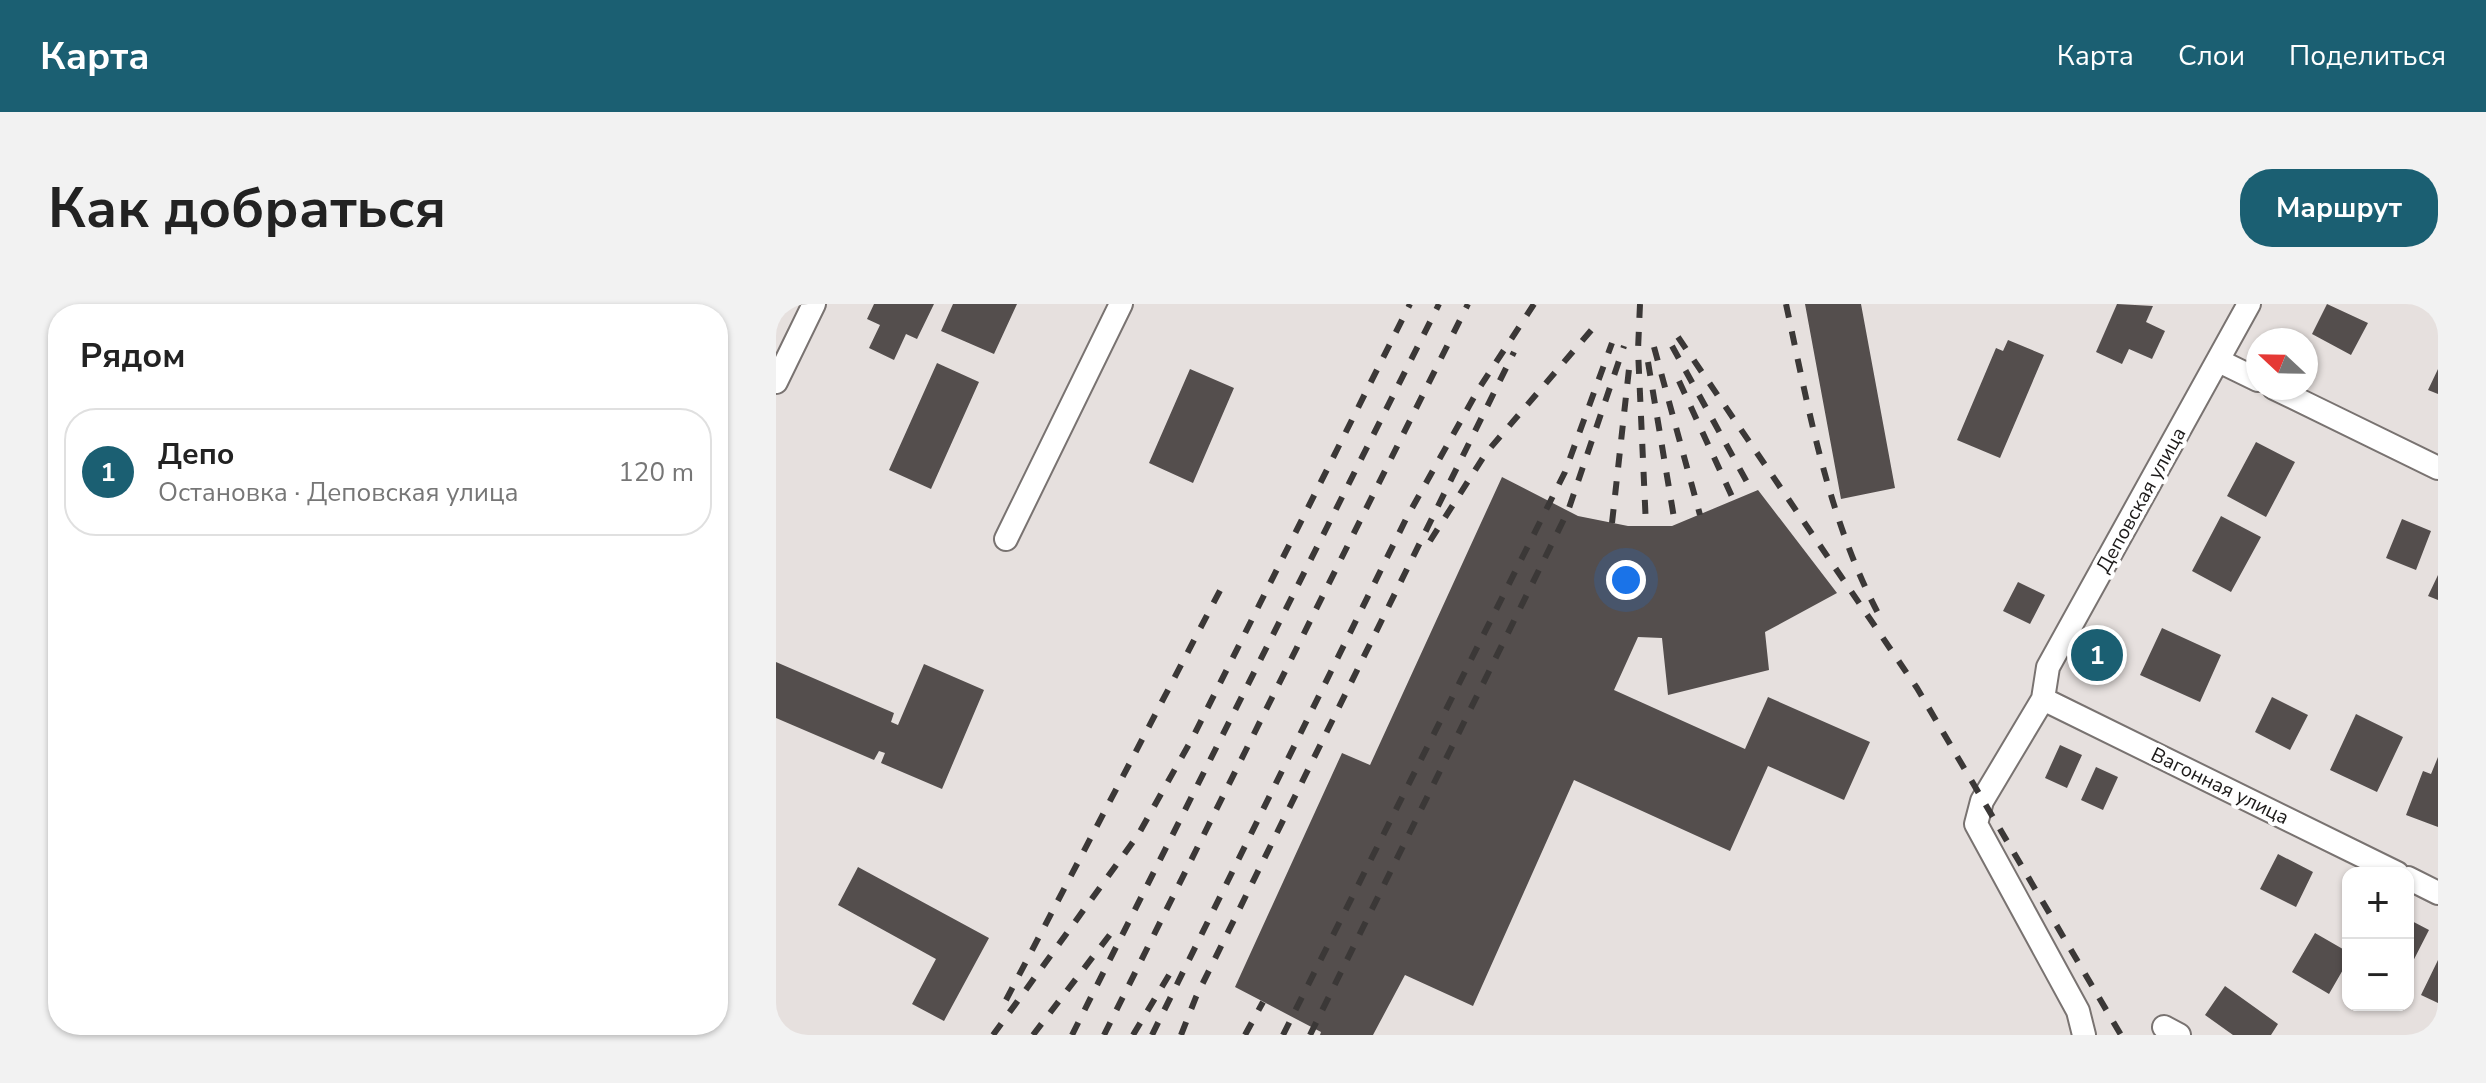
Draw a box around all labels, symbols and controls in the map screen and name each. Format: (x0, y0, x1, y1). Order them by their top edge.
text: Карта (40, 31, 150, 82)
text: Карта (2057, 37, 2134, 75)
text: Слои (2178, 37, 2245, 75)
text: Поделиться (2289, 37, 2446, 75)
button: Маршрут (2240, 169, 2438, 247)
text: Как добраться (48, 170, 446, 247)
north arrow (2246, 328, 2318, 400)
text: Рядом (80, 333, 186, 379)
street label: Деповская улица (2090, 422, 2192, 578)
text: Депо (158, 434, 235, 475)
text: 1 (100, 455, 116, 490)
text: 120 m (618, 455, 694, 490)
text: Остановка · Деповская улица (158, 475, 519, 510)
your location (1606, 560, 1646, 600)
pin: 1 (2071, 625, 2123, 685)
street label: Вагонная улица (2147, 741, 2293, 831)
map controls (2342, 867, 2414, 1011)
button: + (2342, 867, 2414, 939)
button: − (2342, 939, 2414, 1011)

